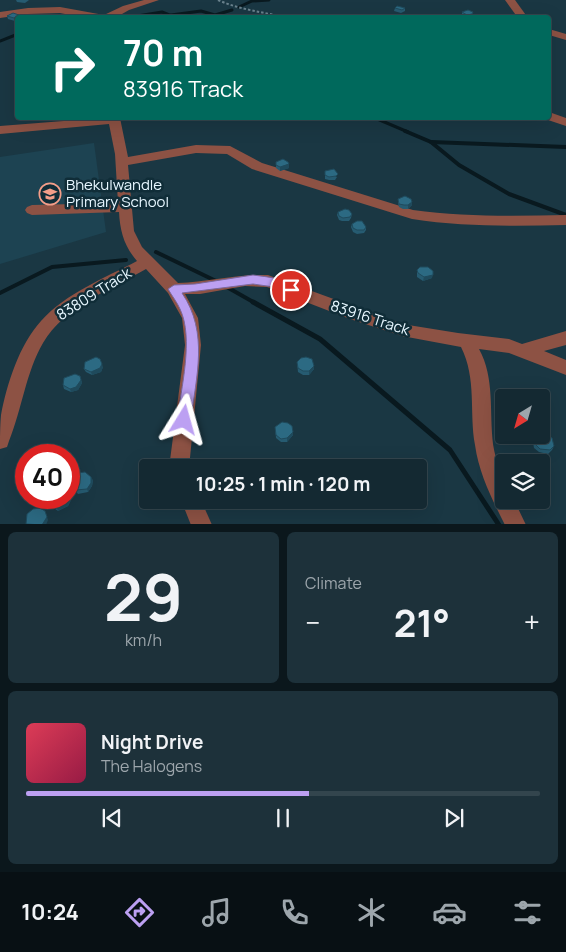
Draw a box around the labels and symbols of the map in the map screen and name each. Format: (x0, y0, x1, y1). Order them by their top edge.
place label: Bhekulwandle Primary School (66, 174, 169, 212)
school or university icon: Bhekulwandle Primary School (38, 182, 62, 206)
street label: 83809 Track (52, 262, 136, 325)
pin (270, 269, 312, 311)
street label: 83916 Track (328, 295, 413, 340)
north arrow (495, 389, 550, 444)
position arrow (157, 393, 209, 445)
speed limit sign: 40 (15, 444, 80, 509)

